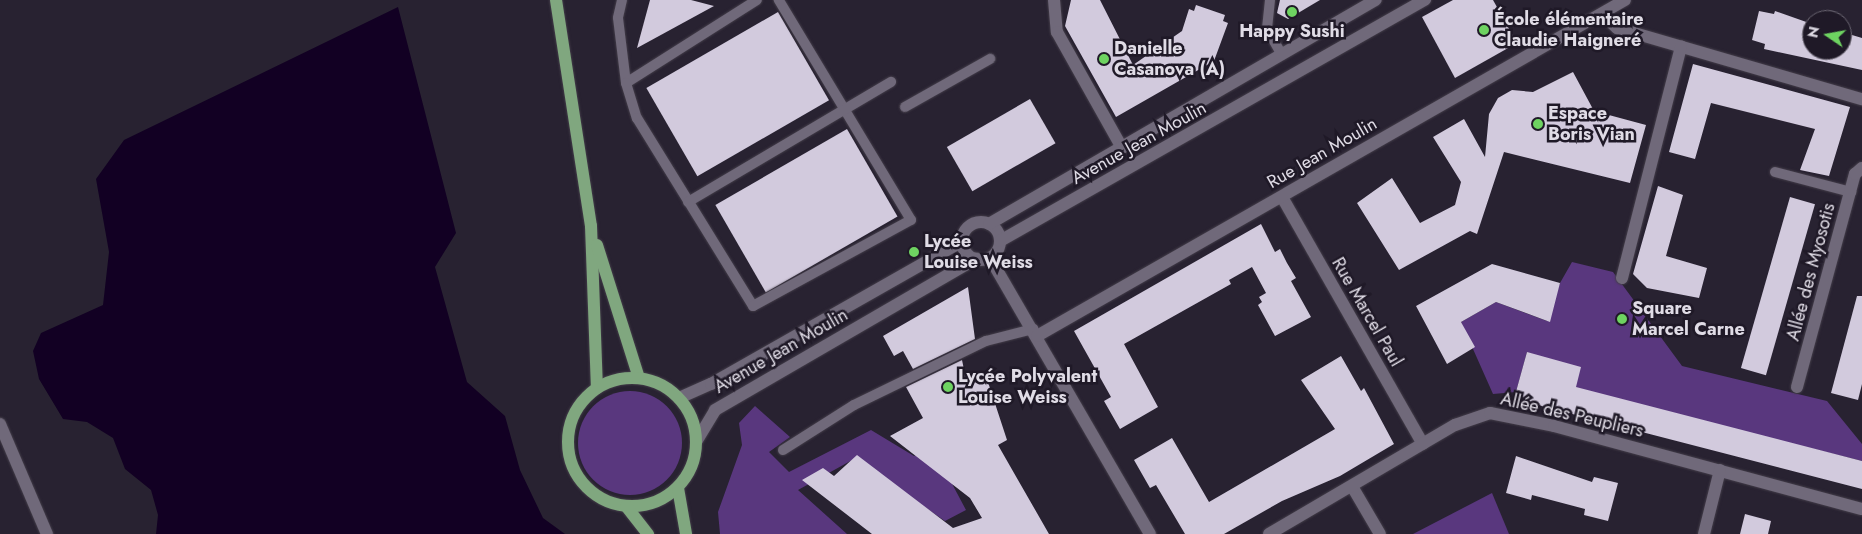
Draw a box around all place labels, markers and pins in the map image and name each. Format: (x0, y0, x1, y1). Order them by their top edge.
marker: Happy Sushi (1286, 6, 1298, 18)
place label: École élémentaire Claudie Haigneré (1494, 9, 1644, 52)
place label: Happy Sushi (1239, 20, 1345, 42)
marker: École élémentaire Claudie Haigneré (1478, 24, 1490, 36)
place label: Danielle Casanova (A) (1114, 38, 1225, 80)
marker: Danielle Casanova (A) (1098, 53, 1110, 65)
place label: Espace Boris Vian (1548, 103, 1635, 146)
marker: Espace Boris Vian (1532, 118, 1544, 130)
place label: Lycée Louise Weiss (924, 231, 1033, 274)
marker: Lycée Louise Weiss (908, 246, 920, 258)
place label: Square Marcel Carne (1632, 298, 1745, 340)
marker: Square Marcel Carne (1616, 313, 1628, 325)
place label: Lycée Polyvalent Louise Weiss (958, 366, 1097, 408)
marker: Lycée Polyvalent Louise Weiss (942, 381, 954, 393)

